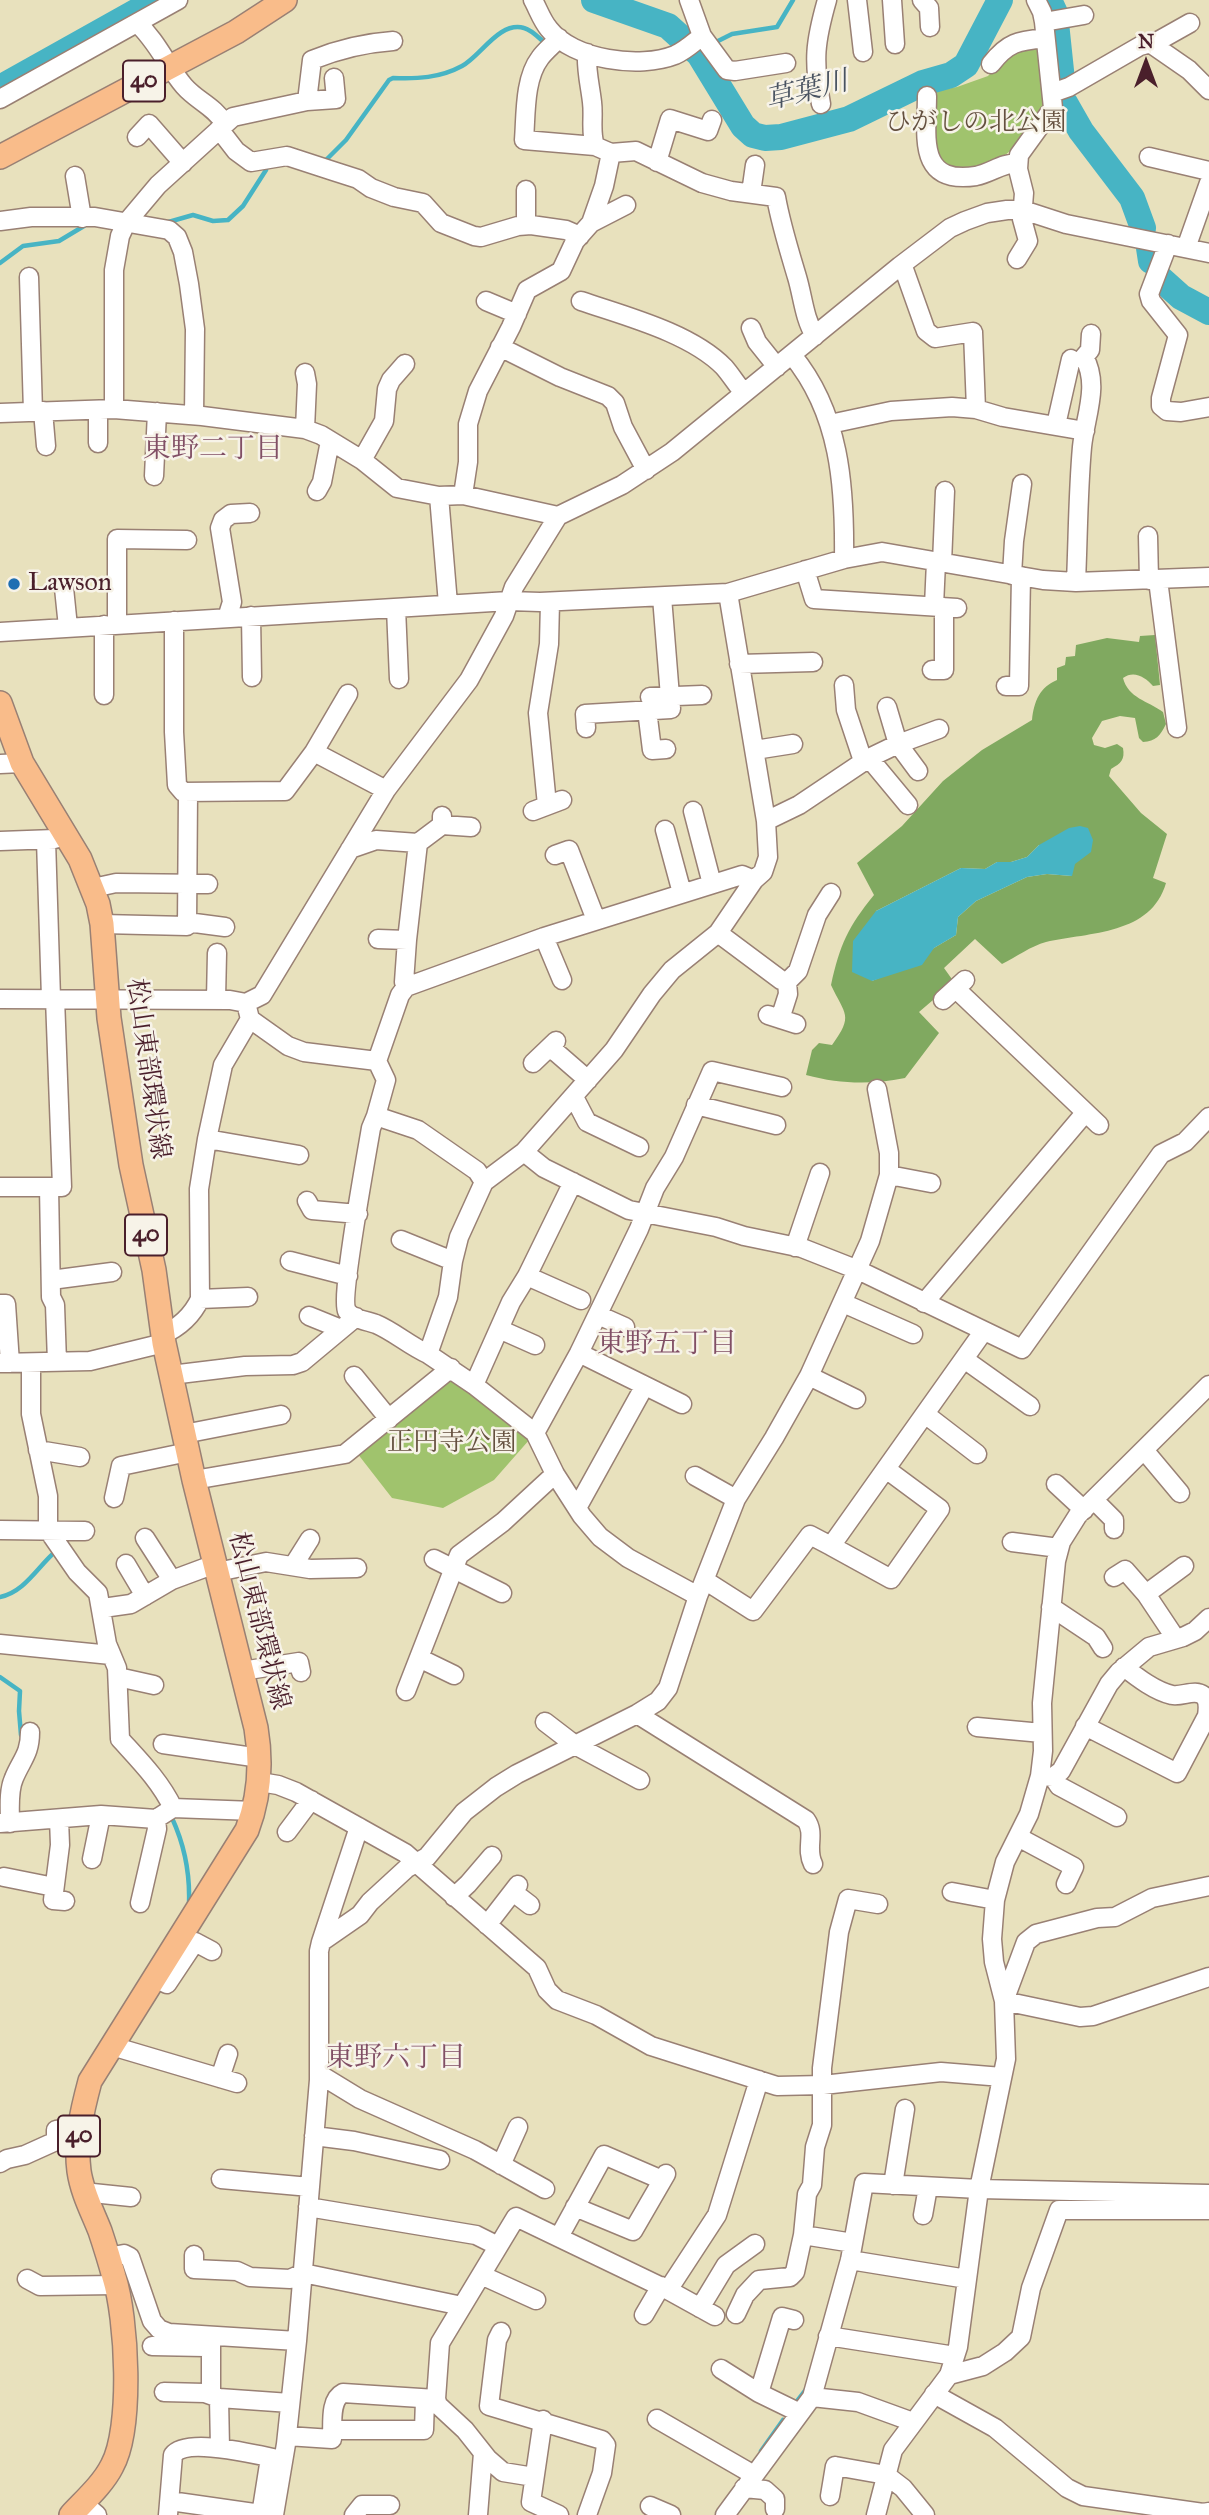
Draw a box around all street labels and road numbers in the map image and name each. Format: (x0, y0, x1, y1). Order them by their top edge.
road number: 40 (123, 60, 165, 102)
street label: 松山東部環状線 (119, 977, 175, 1161)
road number: 40 (125, 1214, 167, 1255)
street label: 松山東部環状線 (221, 1529, 295, 1713)
road number: 40 (58, 2116, 100, 2157)

